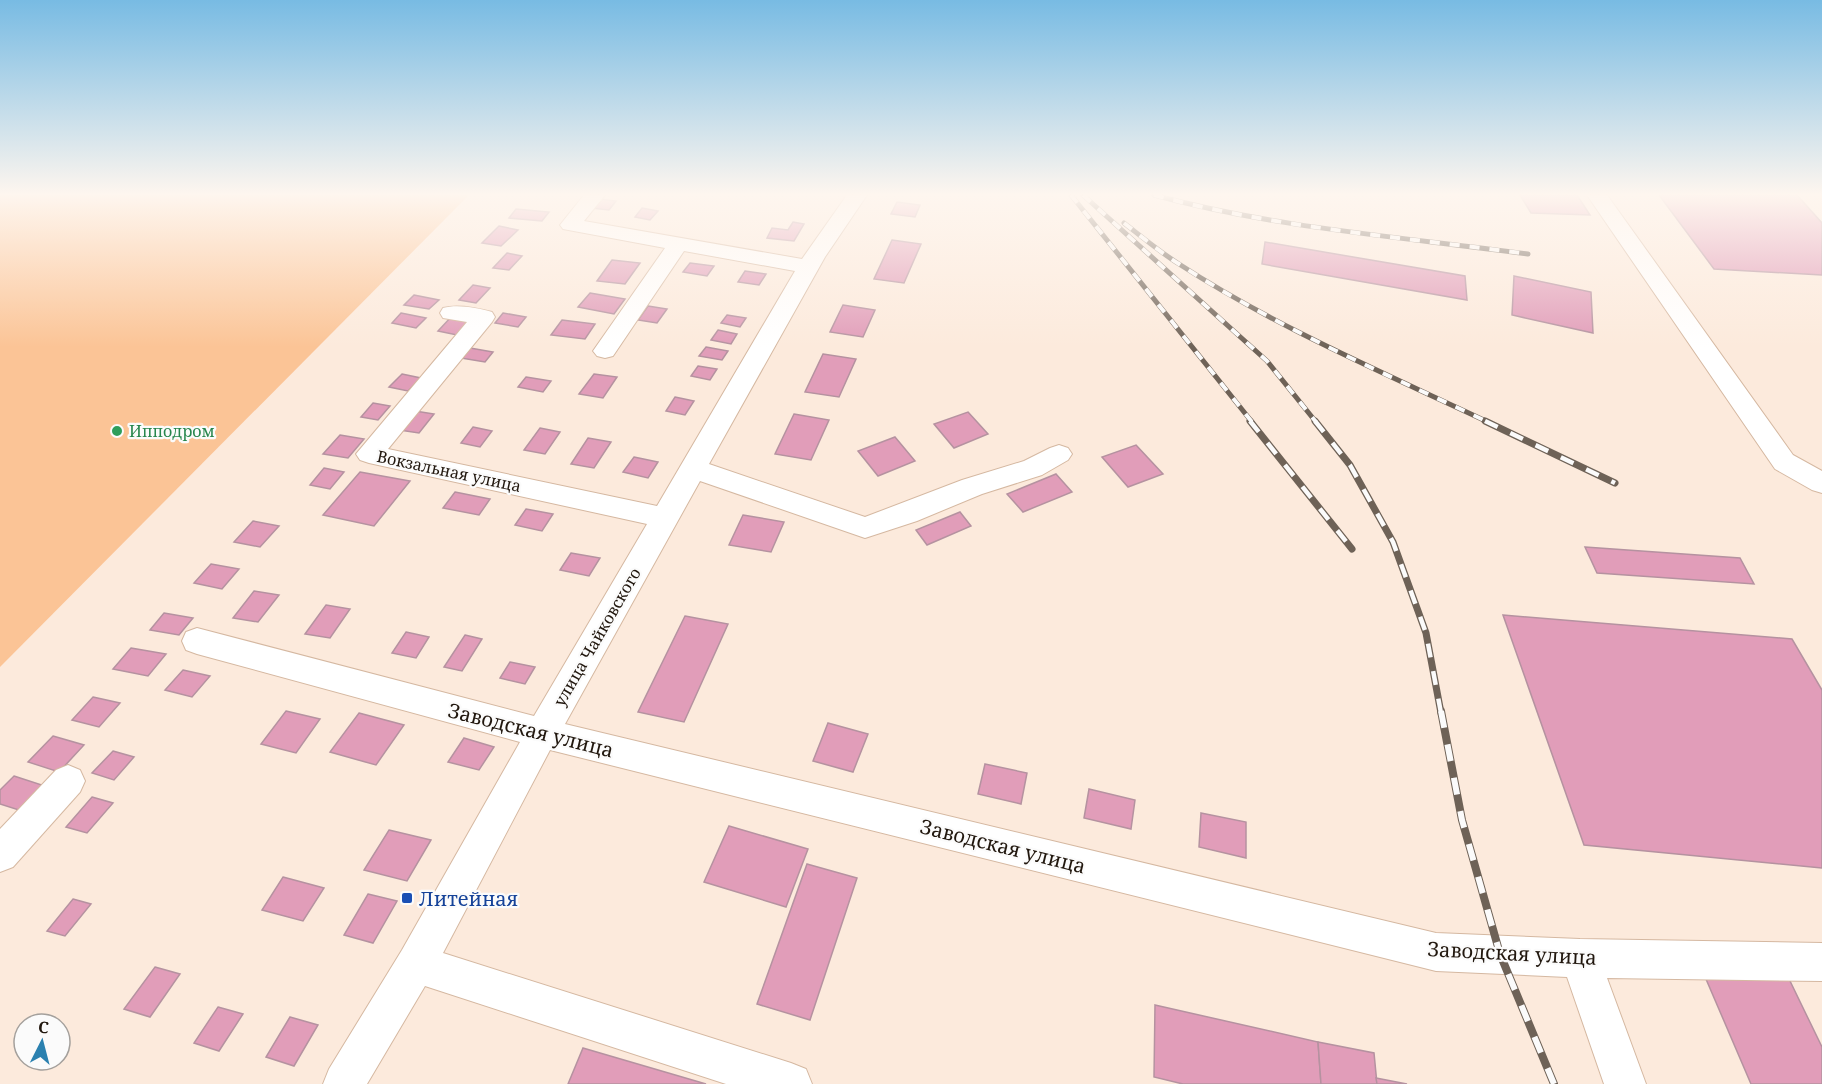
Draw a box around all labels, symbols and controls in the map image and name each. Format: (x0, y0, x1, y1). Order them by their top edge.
place label: Ипподром (129, 420, 215, 442)
marker: Ипподром (110, 424, 124, 438)
street label: Вокзальная улица (375, 445, 523, 497)
street label: улица Чайковского (548, 564, 646, 710)
street label: Заводская улица (445, 696, 617, 764)
street label: Заводская улица (917, 812, 1089, 880)
place label: Литейная (419, 885, 518, 912)
marker: Литейная (400, 891, 414, 905)
street label: Заводская улица (1427, 935, 1597, 971)
north arrow (12, 1012, 72, 1072)
text: С (37, 1016, 50, 1039)

